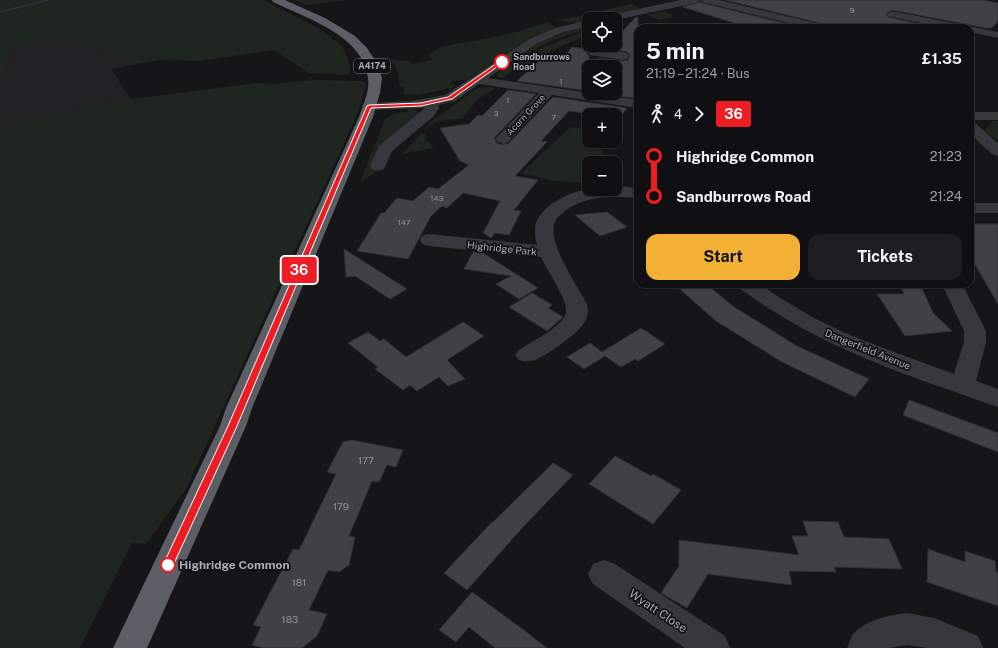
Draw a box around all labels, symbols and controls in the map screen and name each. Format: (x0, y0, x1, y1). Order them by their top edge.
house number: 9 (850, 5, 855, 15)
map controls (582, 12, 622, 196)
button: locate (582, 12, 622, 52)
text: 5 min (646, 38, 705, 64)
text: £1.35 (922, 50, 962, 67)
place label: Sandburrows Road (513, 51, 570, 72)
marker: Sandburrows Road (494, 54, 510, 70)
road number: A4174 (354, 59, 390, 73)
button: layers (582, 60, 622, 100)
text: 21:19 – 21:24 · Bus (646, 66, 750, 81)
house number: 1 (559, 76, 563, 86)
street label: Acorn Grove (504, 92, 547, 137)
house number: 1 (506, 95, 510, 105)
icon: walk (646, 103, 668, 125)
icon: forward (688, 103, 710, 125)
text: 36 (724, 106, 743, 122)
text: 4 (674, 107, 682, 122)
house number: 3 (493, 108, 499, 118)
button: + (582, 108, 622, 148)
house number: 7 (552, 112, 557, 122)
text: Highridge Common (676, 148, 814, 165)
text: 21:23 (930, 149, 962, 164)
button: − (582, 156, 622, 196)
text: Sandburrows Road (676, 188, 811, 205)
text: 21:24 (930, 189, 962, 204)
house number: 143 (430, 193, 444, 203)
house number: 147 (397, 217, 411, 227)
button: Start (646, 234, 800, 280)
button: Tickets (808, 234, 962, 280)
street label: Highridge Park (467, 238, 538, 258)
line badge: 36 (281, 257, 317, 283)
text: 36 (290, 262, 308, 278)
street label: Dangerfield Avenue (823, 326, 913, 372)
house number: 177 (358, 454, 374, 466)
house number: 179 (333, 500, 349, 512)
marker: Highridge Common (160, 557, 176, 573)
place label: Highridge Common (179, 558, 290, 572)
house number: 181 (292, 576, 306, 588)
street label: Wyatt Close (626, 586, 690, 636)
house number: 183 (282, 613, 298, 625)

